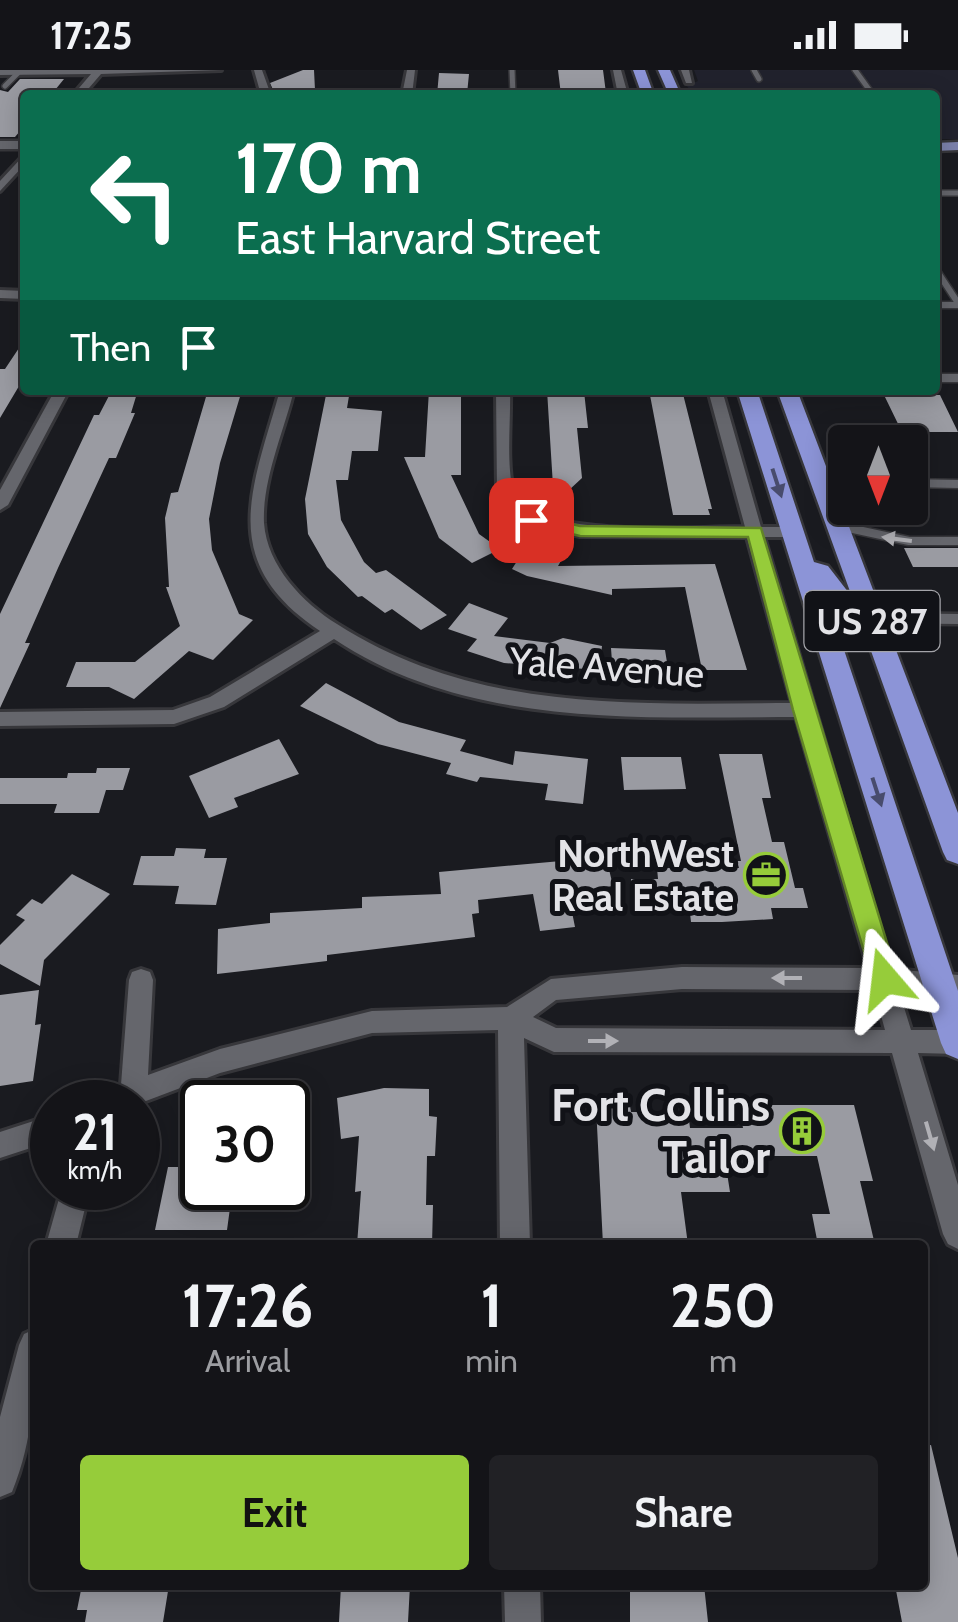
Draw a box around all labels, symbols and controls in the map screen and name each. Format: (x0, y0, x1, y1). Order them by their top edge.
text: 17:25 (50, 12, 132, 59)
text: 170 m (235, 125, 422, 211)
icon: left (70, 130, 200, 260)
text: East Harvard Street (235, 211, 600, 265)
icon: arrive (171, 320, 226, 375)
text: Then (70, 324, 151, 371)
north arrow (828, 425, 928, 525)
map controls (828, 425, 928, 525)
one-way arrow (770, 468, 785, 498)
pin (489, 478, 574, 563)
icon: arrive (504, 493, 559, 548)
one-way arrow (881, 530, 912, 546)
road number: US 287 (804, 591, 940, 651)
street label: Yale Avenue (507, 637, 706, 697)
one-way arrow (871, 777, 886, 807)
place label: NorthWest Real Estate (552, 830, 734, 921)
office icon: NorthWest Real Estate (743, 852, 789, 898)
position arrow (833, 927, 937, 1031)
one-way arrow (771, 970, 803, 986)
one-way arrow (587, 1033, 619, 1049)
place label: Fort Collins Tailor (551, 1078, 770, 1184)
speed limit sign: 30 (180, 1080, 310, 1210)
text: 21 (73, 1102, 117, 1163)
building icon: Fort Collins Tailor (779, 1108, 825, 1154)
one-way arrow (923, 1121, 938, 1151)
text: km/h (68, 1155, 122, 1185)
text: 17:26 (182, 1269, 313, 1342)
text: 1 (481, 1269, 503, 1342)
text: 250 (670, 1269, 776, 1342)
text: Arrival (205, 1341, 290, 1380)
text: min (465, 1341, 518, 1380)
text: m (709, 1341, 737, 1380)
button: Exit (80, 1455, 469, 1570)
button: Share (489, 1455, 878, 1570)

